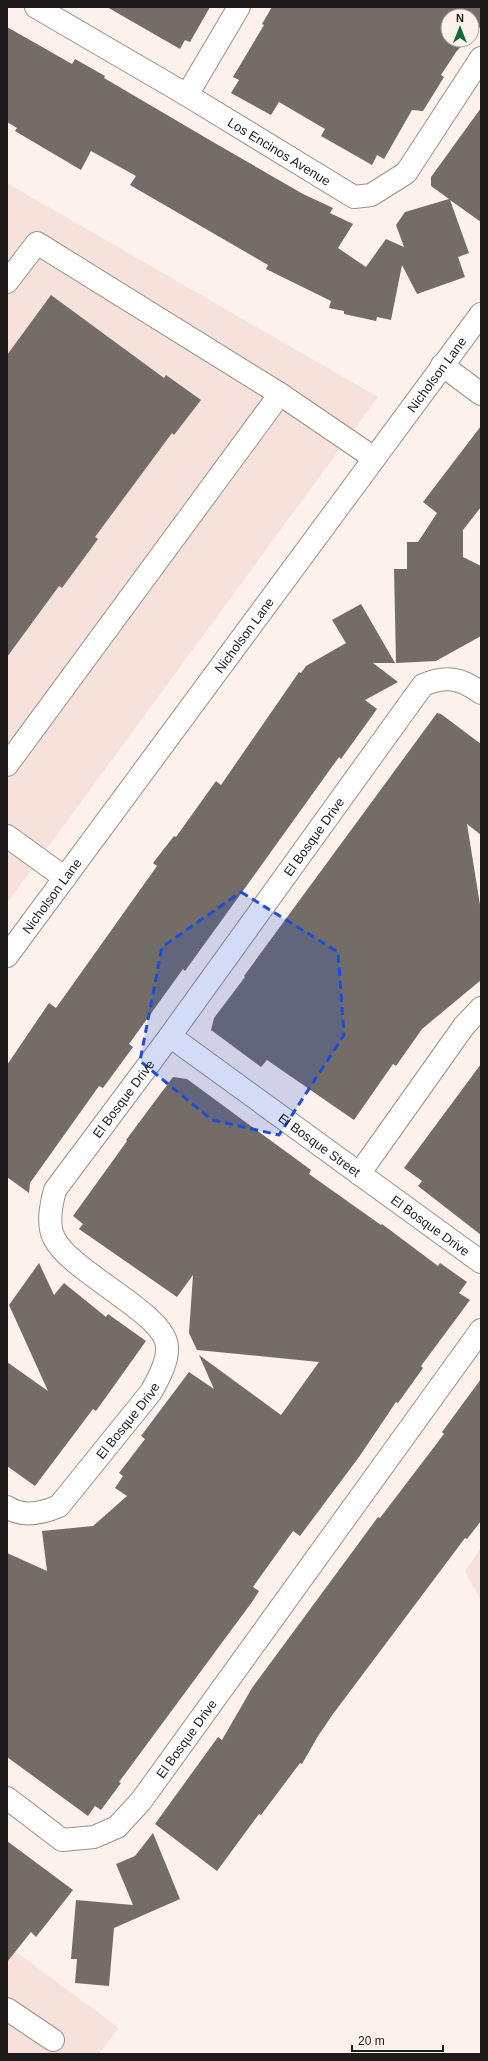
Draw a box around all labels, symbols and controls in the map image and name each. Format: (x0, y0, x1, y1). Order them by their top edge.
north arrow (440, 8, 480, 48)
text: N (456, 12, 464, 24)
street label: Los Encinos Avenue (225, 114, 333, 188)
street label: Nicholson Lane (404, 334, 469, 415)
street label: Nicholson Lane (211, 594, 277, 676)
street label: El Bosque Drive (280, 794, 347, 879)
street label: Nicholson Lane (19, 855, 84, 936)
street label: El Bosque Drive (89, 1057, 157, 1140)
street label: El Bosque Street (276, 1110, 364, 1180)
street label: El Bosque Drive (388, 1192, 473, 1259)
street label: El Bosque Drive (93, 1380, 162, 1462)
street label: El Bosque Drive (153, 1696, 220, 1781)
scale bar (352, 2027, 443, 2053)
text: 20 m (358, 2034, 385, 2048)

